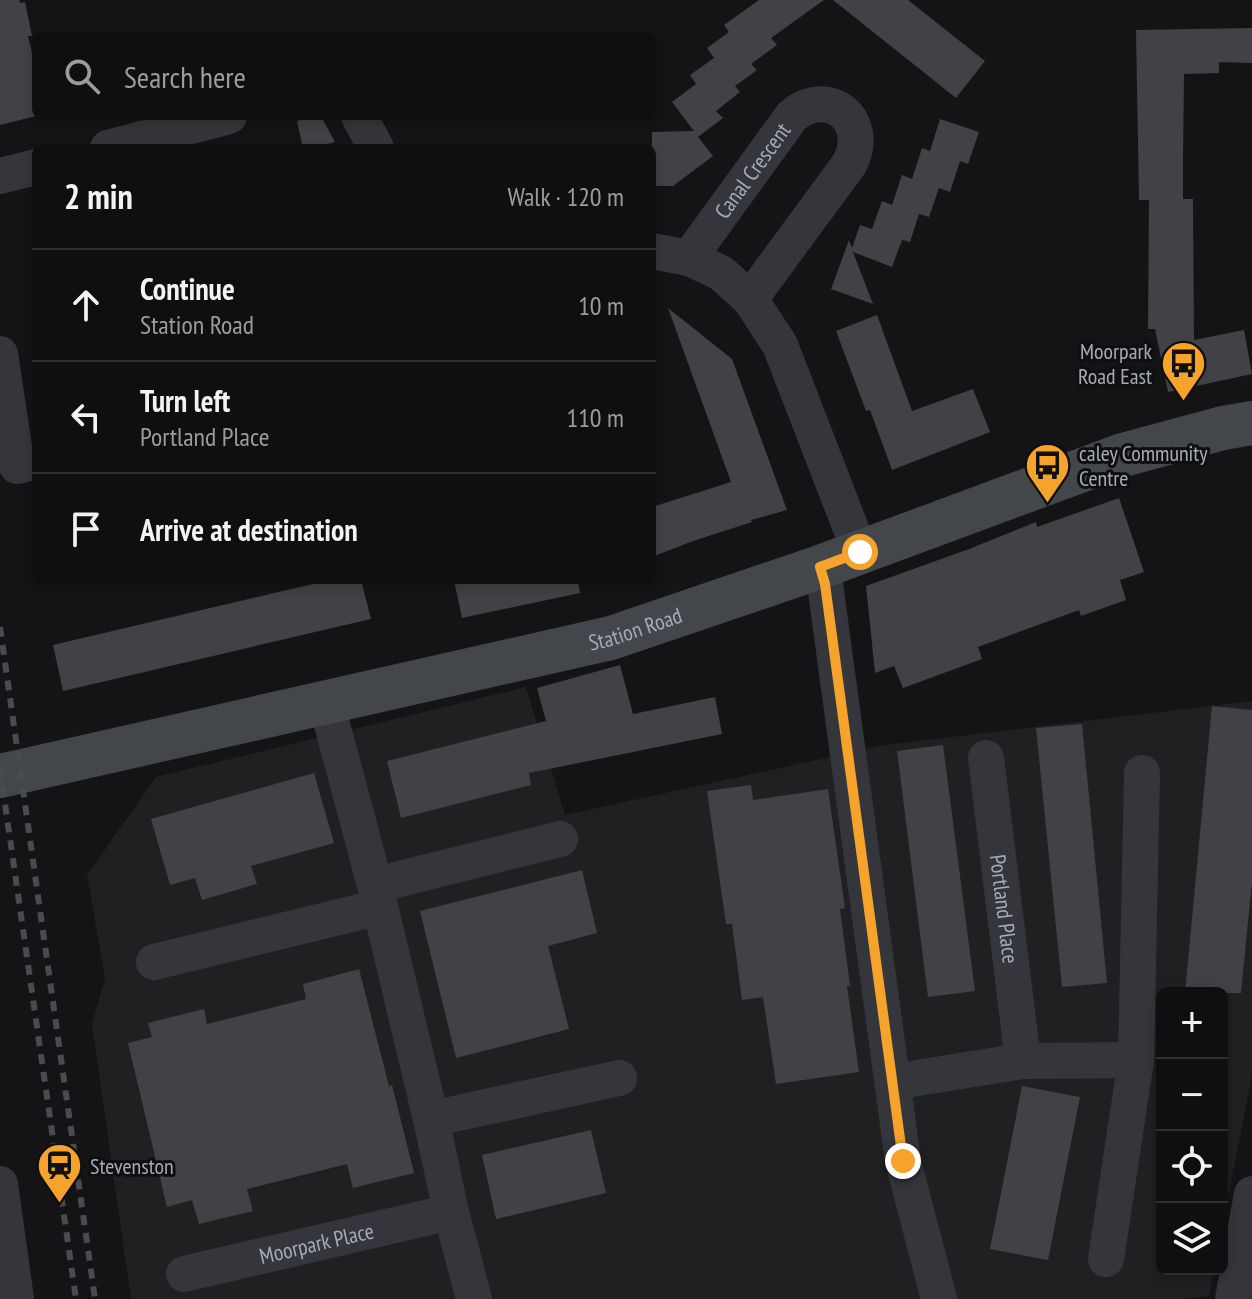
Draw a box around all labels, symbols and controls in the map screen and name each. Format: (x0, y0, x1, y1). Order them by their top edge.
search box (32, 32, 656, 120)
icon: search (60, 54, 104, 98)
text: Search here (124, 57, 246, 96)
street label: Canal Crescent (708, 117, 796, 224)
text: 2 min (64, 174, 133, 218)
text: Walk · 120 m (507, 180, 624, 213)
text: Continue (140, 269, 235, 308)
icon: ahead (64, 283, 108, 327)
text: 10 m (578, 289, 624, 322)
text: Station Road (140, 308, 254, 341)
place label: Moorpark Road East (1078, 337, 1152, 390)
bus stop icon: Moorpark Road East (1159, 340, 1207, 403)
text: Turn left (140, 381, 230, 420)
icon: left (64, 395, 108, 439)
text: 110 m (566, 401, 624, 434)
text: Portland Place (140, 420, 269, 453)
place label: caley Community Centre (1079, 439, 1208, 492)
bus stop icon: caley Community Centre (1024, 442, 1072, 505)
icon: arrive (64, 507, 108, 551)
text: Arrive at destination (140, 510, 358, 549)
route start (842, 534, 878, 570)
street label: Station Road (586, 601, 685, 657)
street label: Portland Place (984, 853, 1025, 965)
map controls (1156, 987, 1228, 1275)
button: + (1156, 987, 1228, 1059)
button: − (1156, 1059, 1228, 1131)
button: locate (1156, 1131, 1228, 1203)
station icon: Stevenston (35, 1142, 83, 1205)
route end (885, 1143, 921, 1179)
place label: Stevenston (90, 1152, 174, 1180)
button: layers (1156, 1203, 1228, 1275)
street label: Moorpark Place (256, 1216, 376, 1270)

